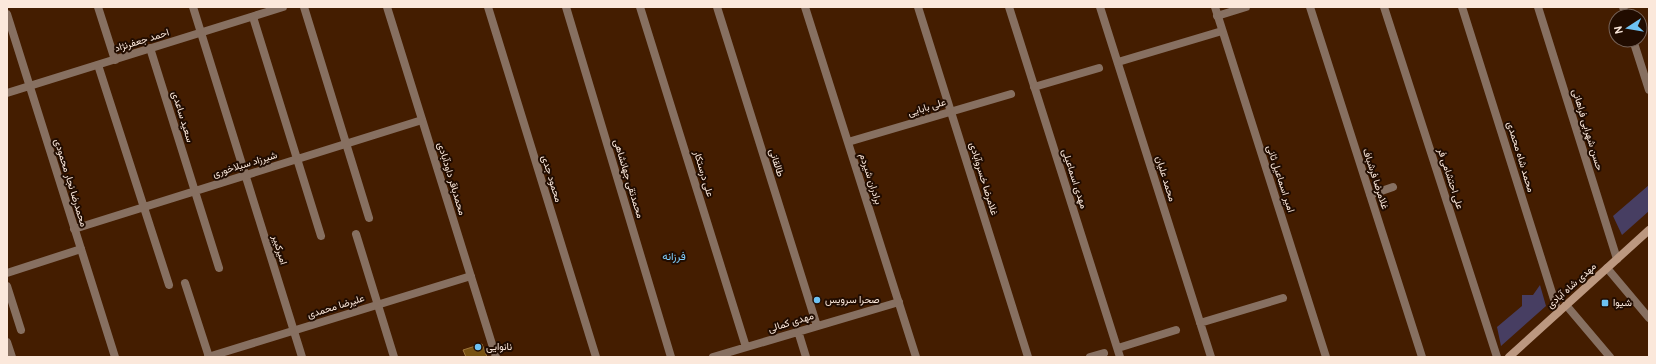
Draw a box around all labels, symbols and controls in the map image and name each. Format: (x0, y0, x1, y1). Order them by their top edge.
north arrow (1608, 8, 1648, 48)
text: N (1612, 25, 1627, 35)
street label: احمد جعفرنژاد (113, 27, 171, 55)
street label: حسن شهرابی فراهانی (1568, 88, 1606, 173)
street label: سعید ساعدی (168, 90, 196, 144)
street label: علی بابایی (906, 96, 948, 120)
street label: محمد شاه محمدی (1503, 120, 1537, 194)
street label: محمدرضا نجار محمودی (50, 137, 90, 229)
street label: محمدتقی جهانشاهی (610, 138, 646, 220)
street label: محمدباقر داودآبادی (434, 141, 468, 217)
street label: غلامرضا خسروآبادی (966, 141, 1000, 217)
street label: امیر اسماعیل ثانی (1263, 144, 1297, 214)
street label: علی احتشامی فر (1434, 146, 1466, 211)
street label: طالقانی (765, 147, 787, 179)
street label: مهدی اسماعیلی (1058, 147, 1090, 211)
street label: غلامرضا فرشباف (1359, 147, 1391, 211)
street label: علی درستکار (690, 148, 716, 199)
street label: شیرزاد سیلاخوری (211, 149, 279, 181)
street label: برادران شیردم (856, 152, 884, 206)
street label: محمود جدی (538, 154, 564, 204)
street label: محمد علیان (1152, 155, 1178, 203)
street label: امیرکبیر (268, 233, 290, 266)
district label: فرزانه (662, 250, 686, 264)
street label: مهدی شاه آبادی (1545, 260, 1599, 312)
street label: علیرضا محمدی (306, 292, 366, 322)
place label: صحرا سرویس (825, 294, 880, 307)
marker: صحرا سرویس (812, 295, 822, 305)
place label: شیوا (1613, 297, 1632, 310)
marker: شیوا (1600, 298, 1610, 308)
street label: مهدی کمالی (767, 310, 815, 336)
place label: نانوایی (486, 341, 512, 354)
marker: نانوایی (473, 342, 483, 352)

